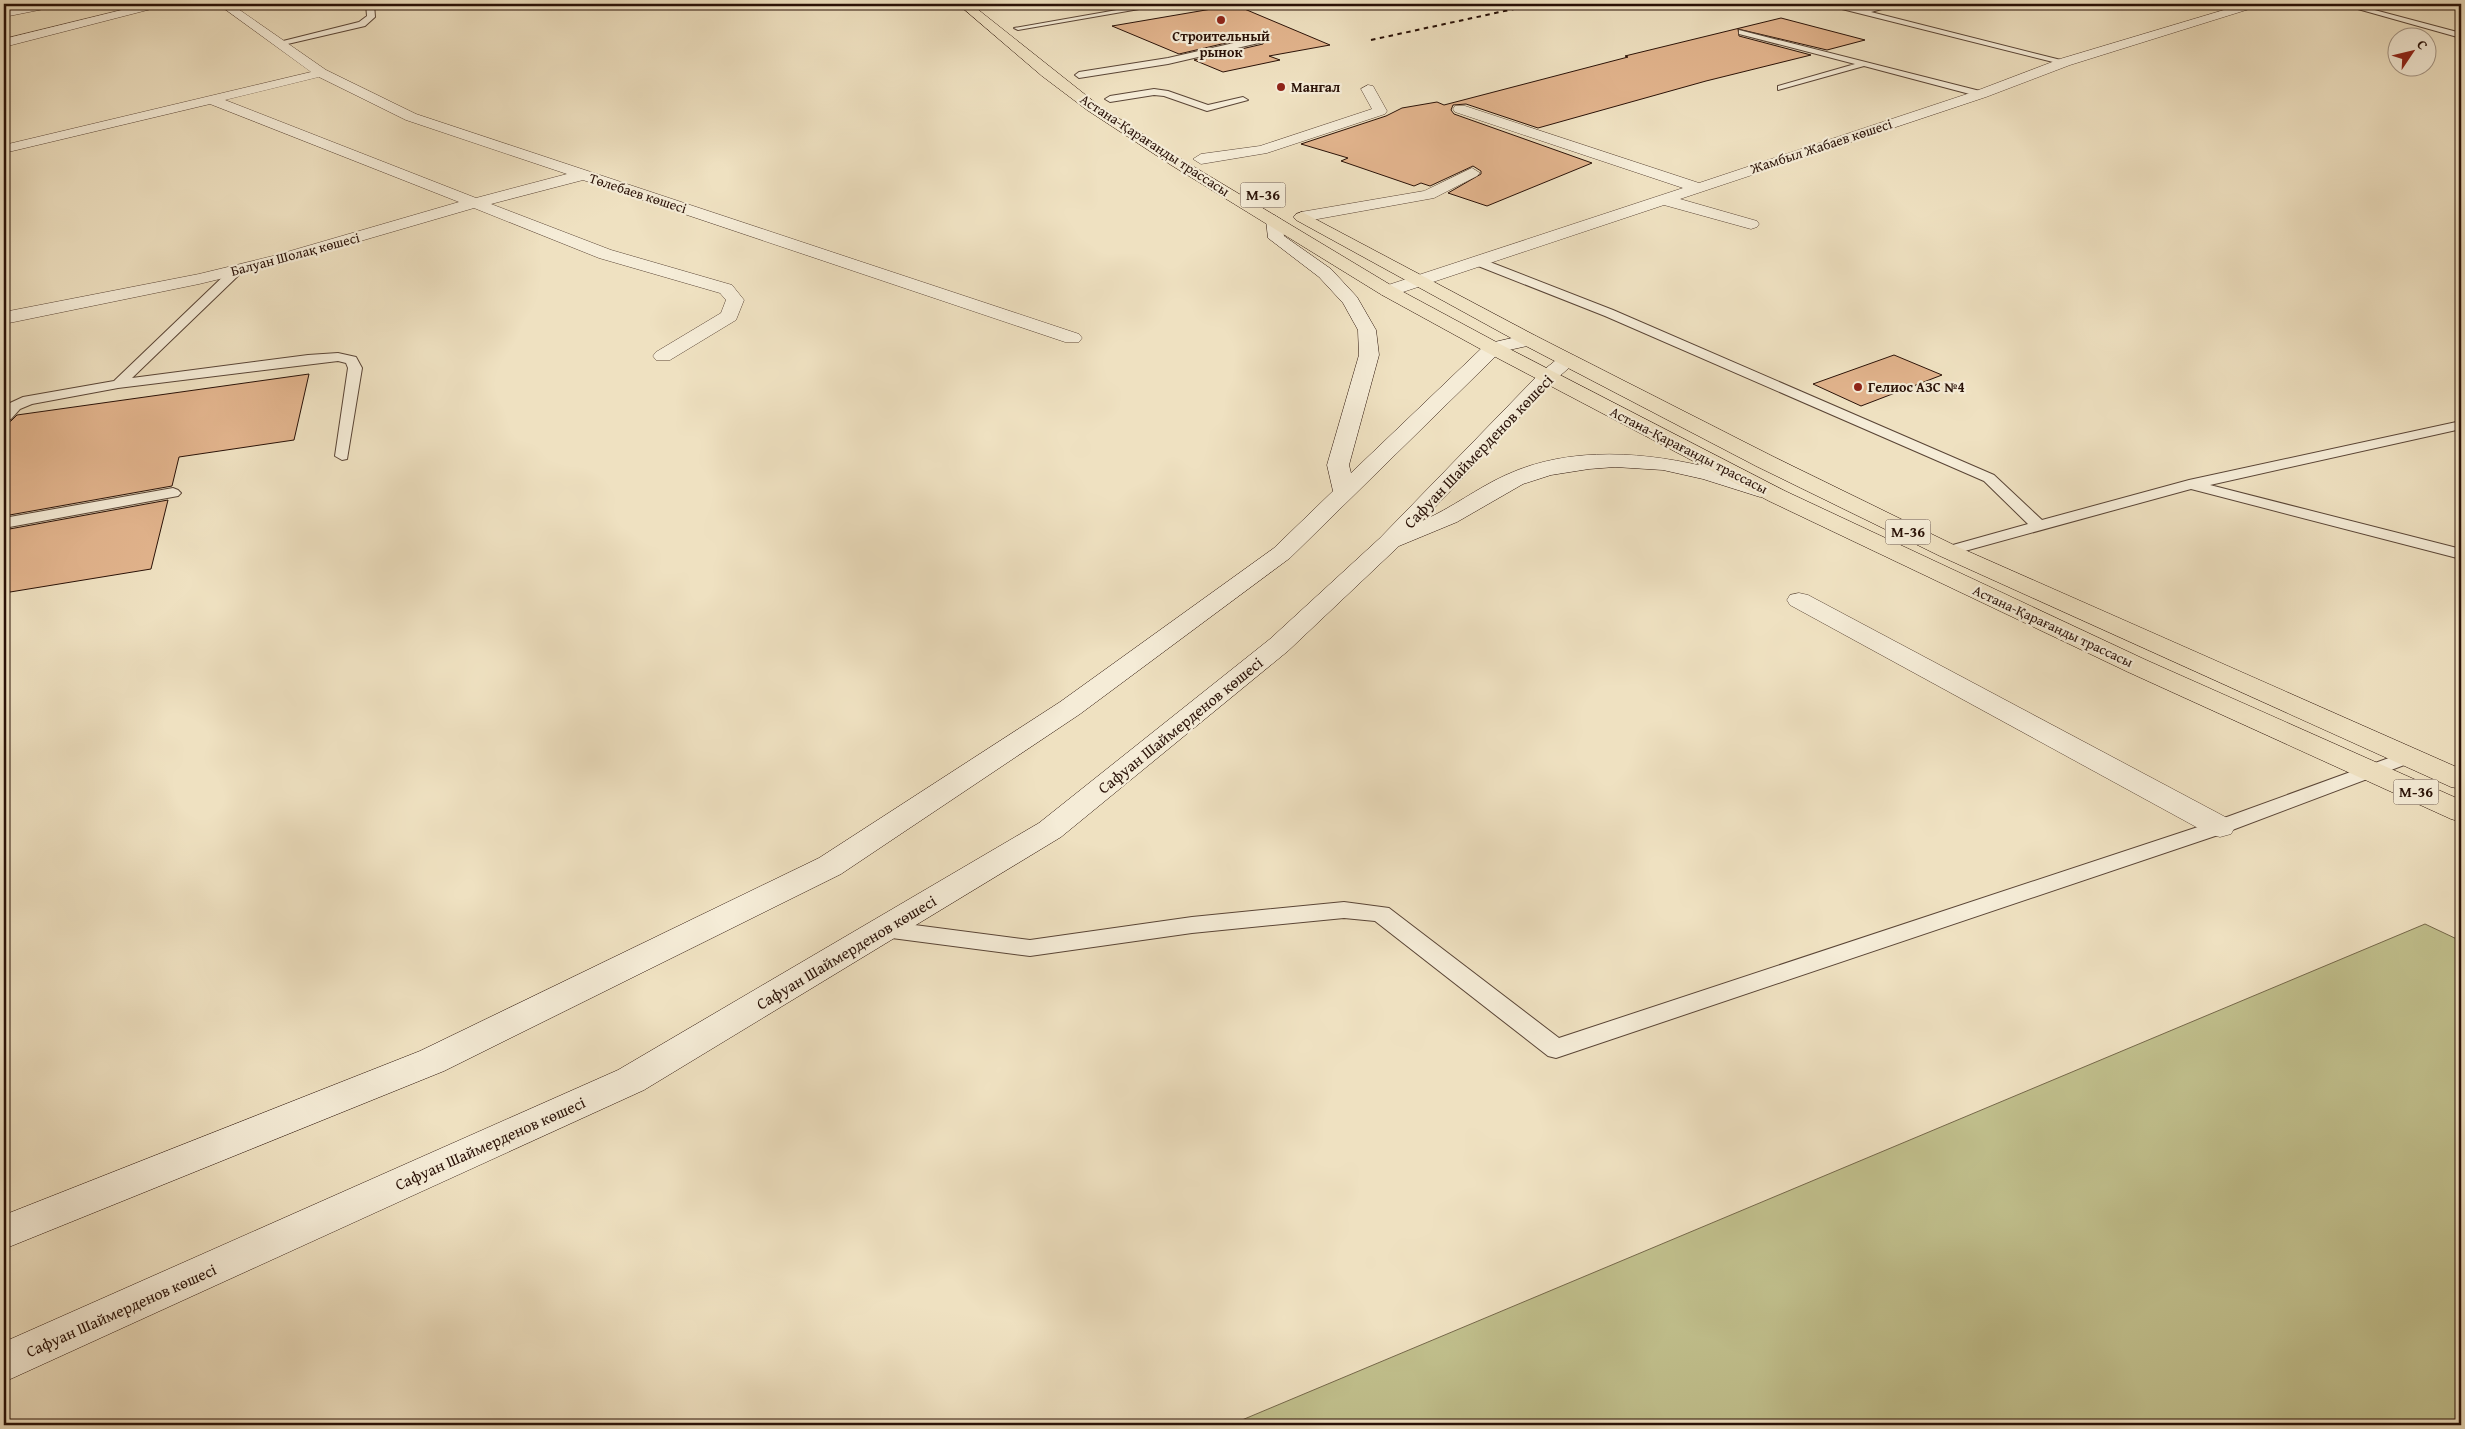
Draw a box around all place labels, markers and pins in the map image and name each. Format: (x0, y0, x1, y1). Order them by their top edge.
marker: Строительный рынок (1215, 14, 1227, 26)
place label: Строительный рынок (1172, 26, 1270, 62)
place label: Мангал (1291, 77, 1340, 97)
marker: Мангал (1275, 81, 1287, 93)
place label: Гелиос АЗС №4 (1868, 377, 1965, 397)
marker: Гелиос АЗС №4 (1852, 381, 1864, 393)

